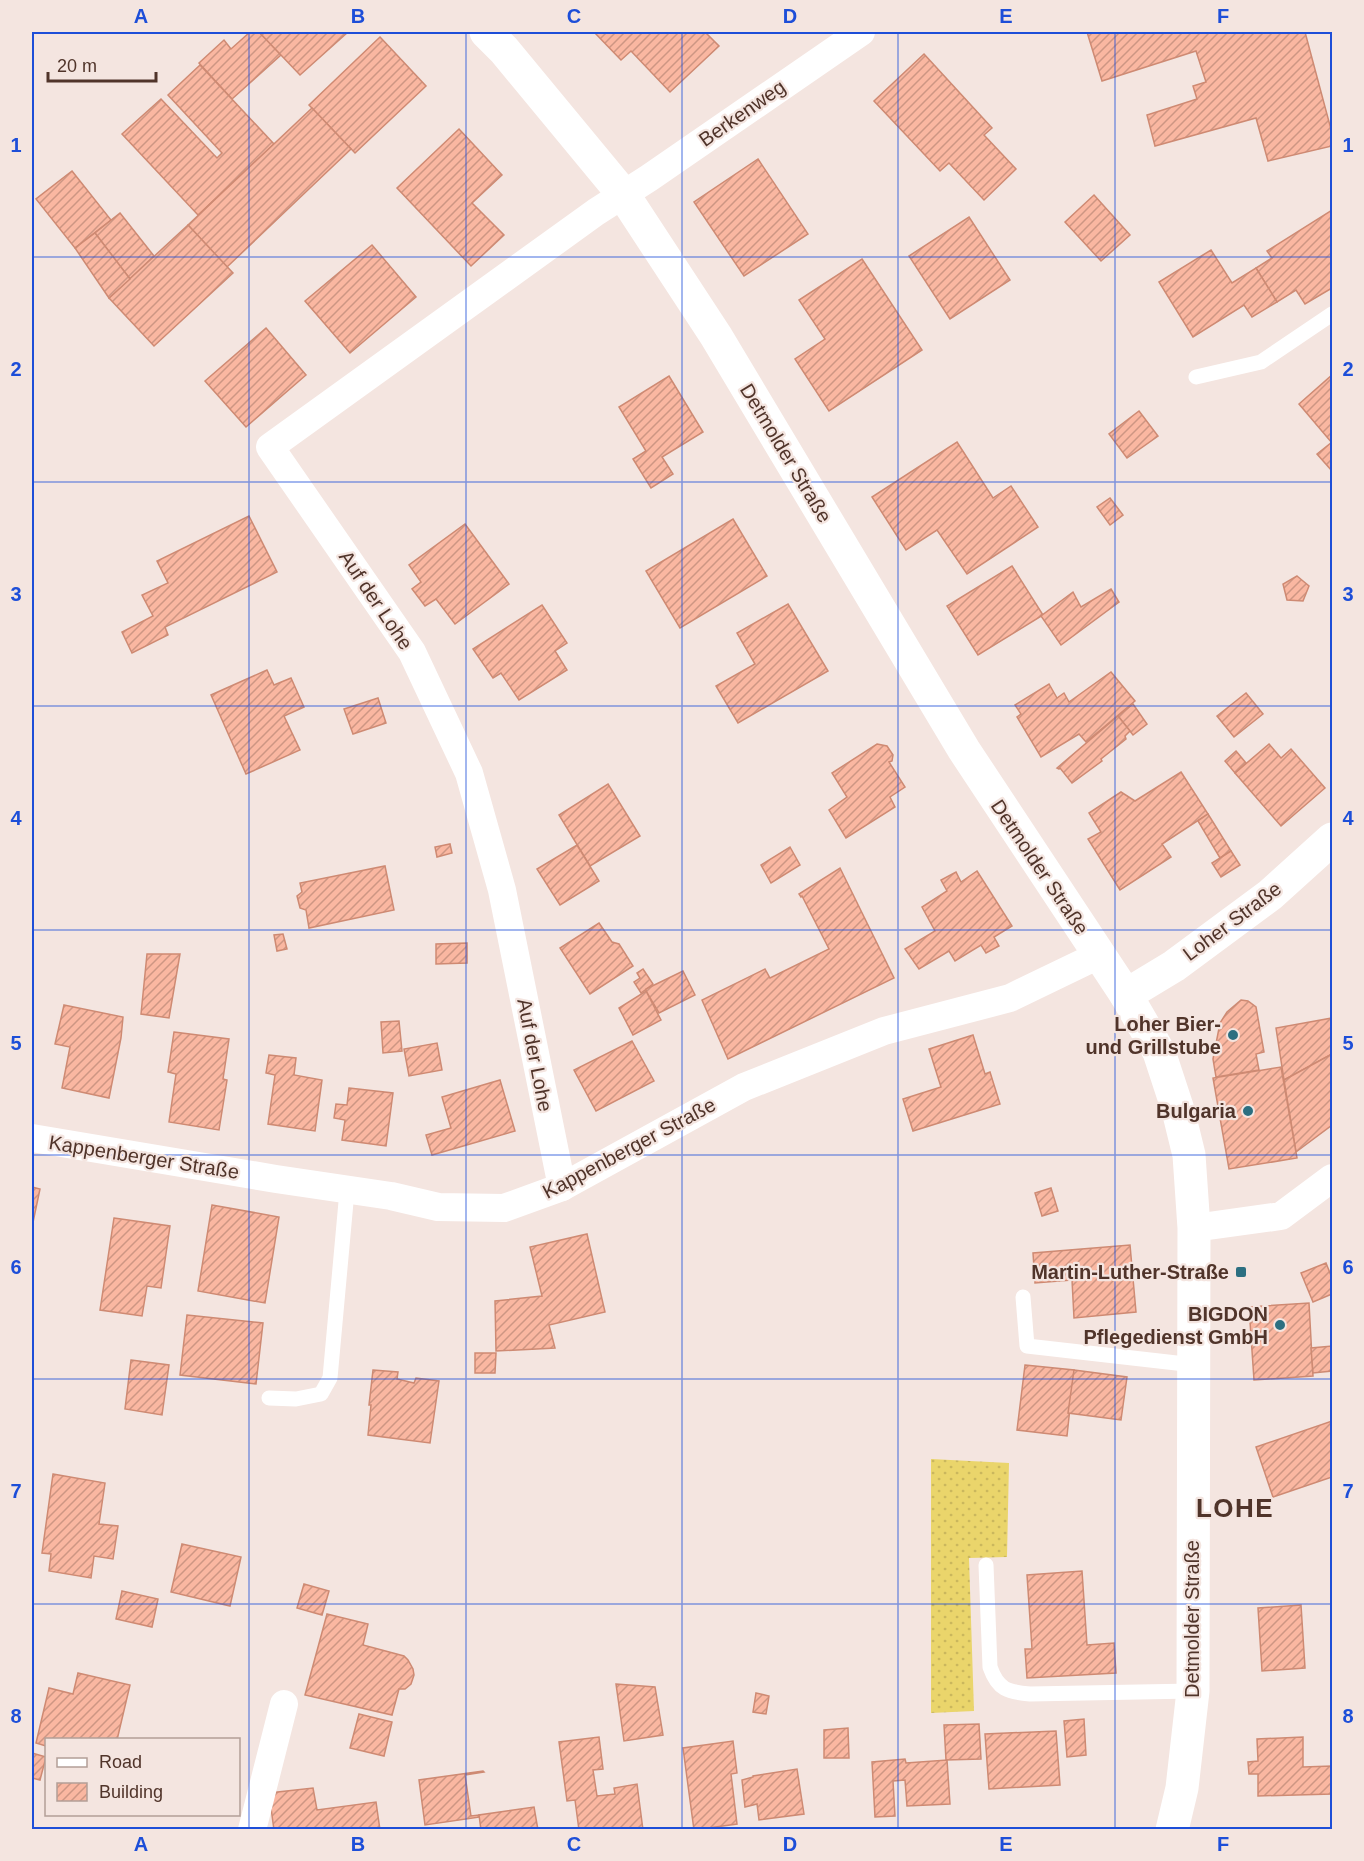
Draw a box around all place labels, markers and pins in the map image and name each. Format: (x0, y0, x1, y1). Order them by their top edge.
place label: Loher Bier- und Grillstube (1085, 1013, 1221, 1058)
marker: Loher Bier- und Grillstube (1226, 1028, 1240, 1042)
place label: Bulgaria (1156, 1100, 1237, 1122)
marker: Bulgaria (1241, 1104, 1255, 1118)
place label: Martin-Luther-Straße (1031, 1261, 1229, 1283)
marker: Martin-Luther-Straße (1234, 1265, 1248, 1279)
place label: BIGDON Pflegedienst GmbH (1084, 1303, 1268, 1348)
marker: BIGDON Pflegedienst GmbH (1273, 1318, 1287, 1332)

